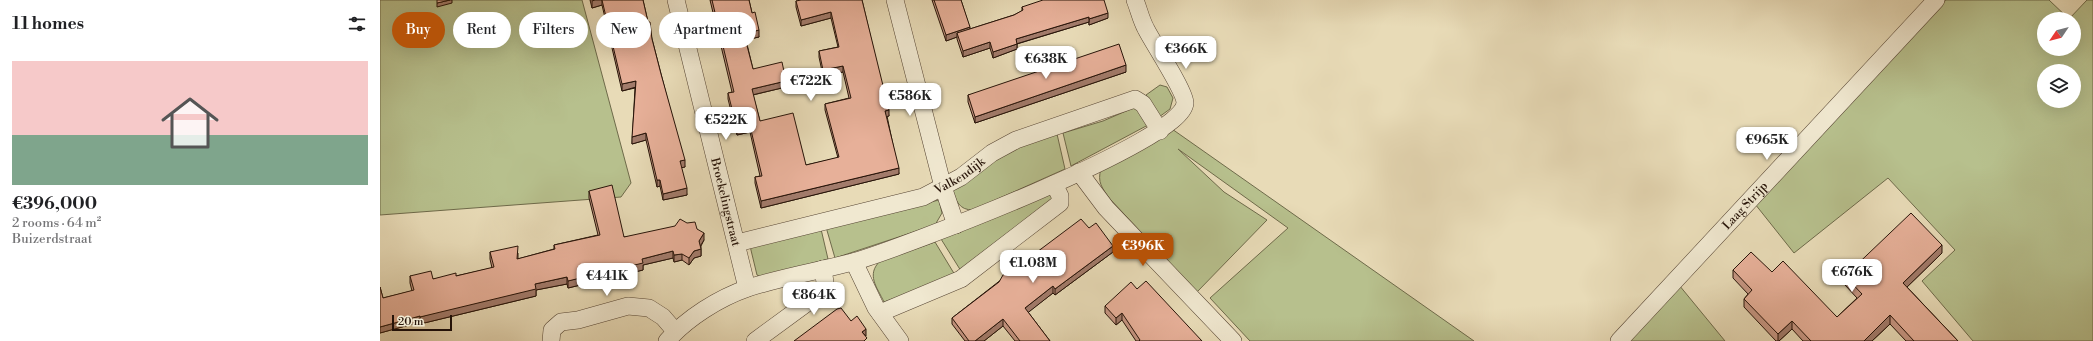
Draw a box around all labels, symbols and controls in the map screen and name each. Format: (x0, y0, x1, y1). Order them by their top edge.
chip: Buy (392, 12, 445, 48)
chip: Rent (453, 12, 511, 48)
chip: Filters (519, 12, 588, 48)
chip: New (596, 12, 651, 48)
chip: Apartment (659, 12, 756, 48)
north arrow (2037, 12, 2081, 56)
map controls (2037, 12, 2081, 108)
text: 11 homes (12, 13, 84, 35)
icon: filters (346, 13, 368, 35)
pin: €366K (1158, 36, 1214, 70)
text: €366K (1164, 41, 1208, 57)
pin: €638K (1018, 46, 1074, 80)
text: €638K (1024, 51, 1068, 67)
button: layers (2037, 64, 2081, 108)
pin: €722K (783, 68, 839, 102)
text: €722K (790, 73, 832, 89)
pin: €586K (882, 83, 938, 117)
icon: home (154, 87, 226, 159)
text: €586K (888, 88, 932, 104)
pin: €522K (698, 107, 754, 141)
text: €522K (704, 112, 748, 128)
pin: €965K (1739, 127, 1795, 161)
text: €965K (1745, 132, 1789, 148)
street label: Valkendijk (931, 153, 988, 198)
street label: Broekelingstraat (707, 155, 744, 248)
street label: Laag Strijp (1719, 178, 1771, 233)
text: €396,000 (12, 193, 97, 215)
text: 2 rooms · 64 m² (12, 215, 101, 231)
text: Buizerdstraat (12, 231, 92, 247)
pin: €396K (1115, 233, 1171, 267)
text: €396K (1121, 238, 1165, 254)
pin: €1.08M (1000, 250, 1066, 284)
text: €1.08M (1009, 255, 1057, 271)
pin: €676K (1824, 259, 1880, 293)
pin: €441K (579, 263, 635, 297)
text: €676K (1831, 264, 1873, 280)
text: €441K (586, 268, 628, 284)
pin: €864K (786, 282, 842, 316)
text: €864K (792, 287, 836, 303)
scale bar (392, 313, 452, 332)
text: 20 m (398, 315, 423, 329)

